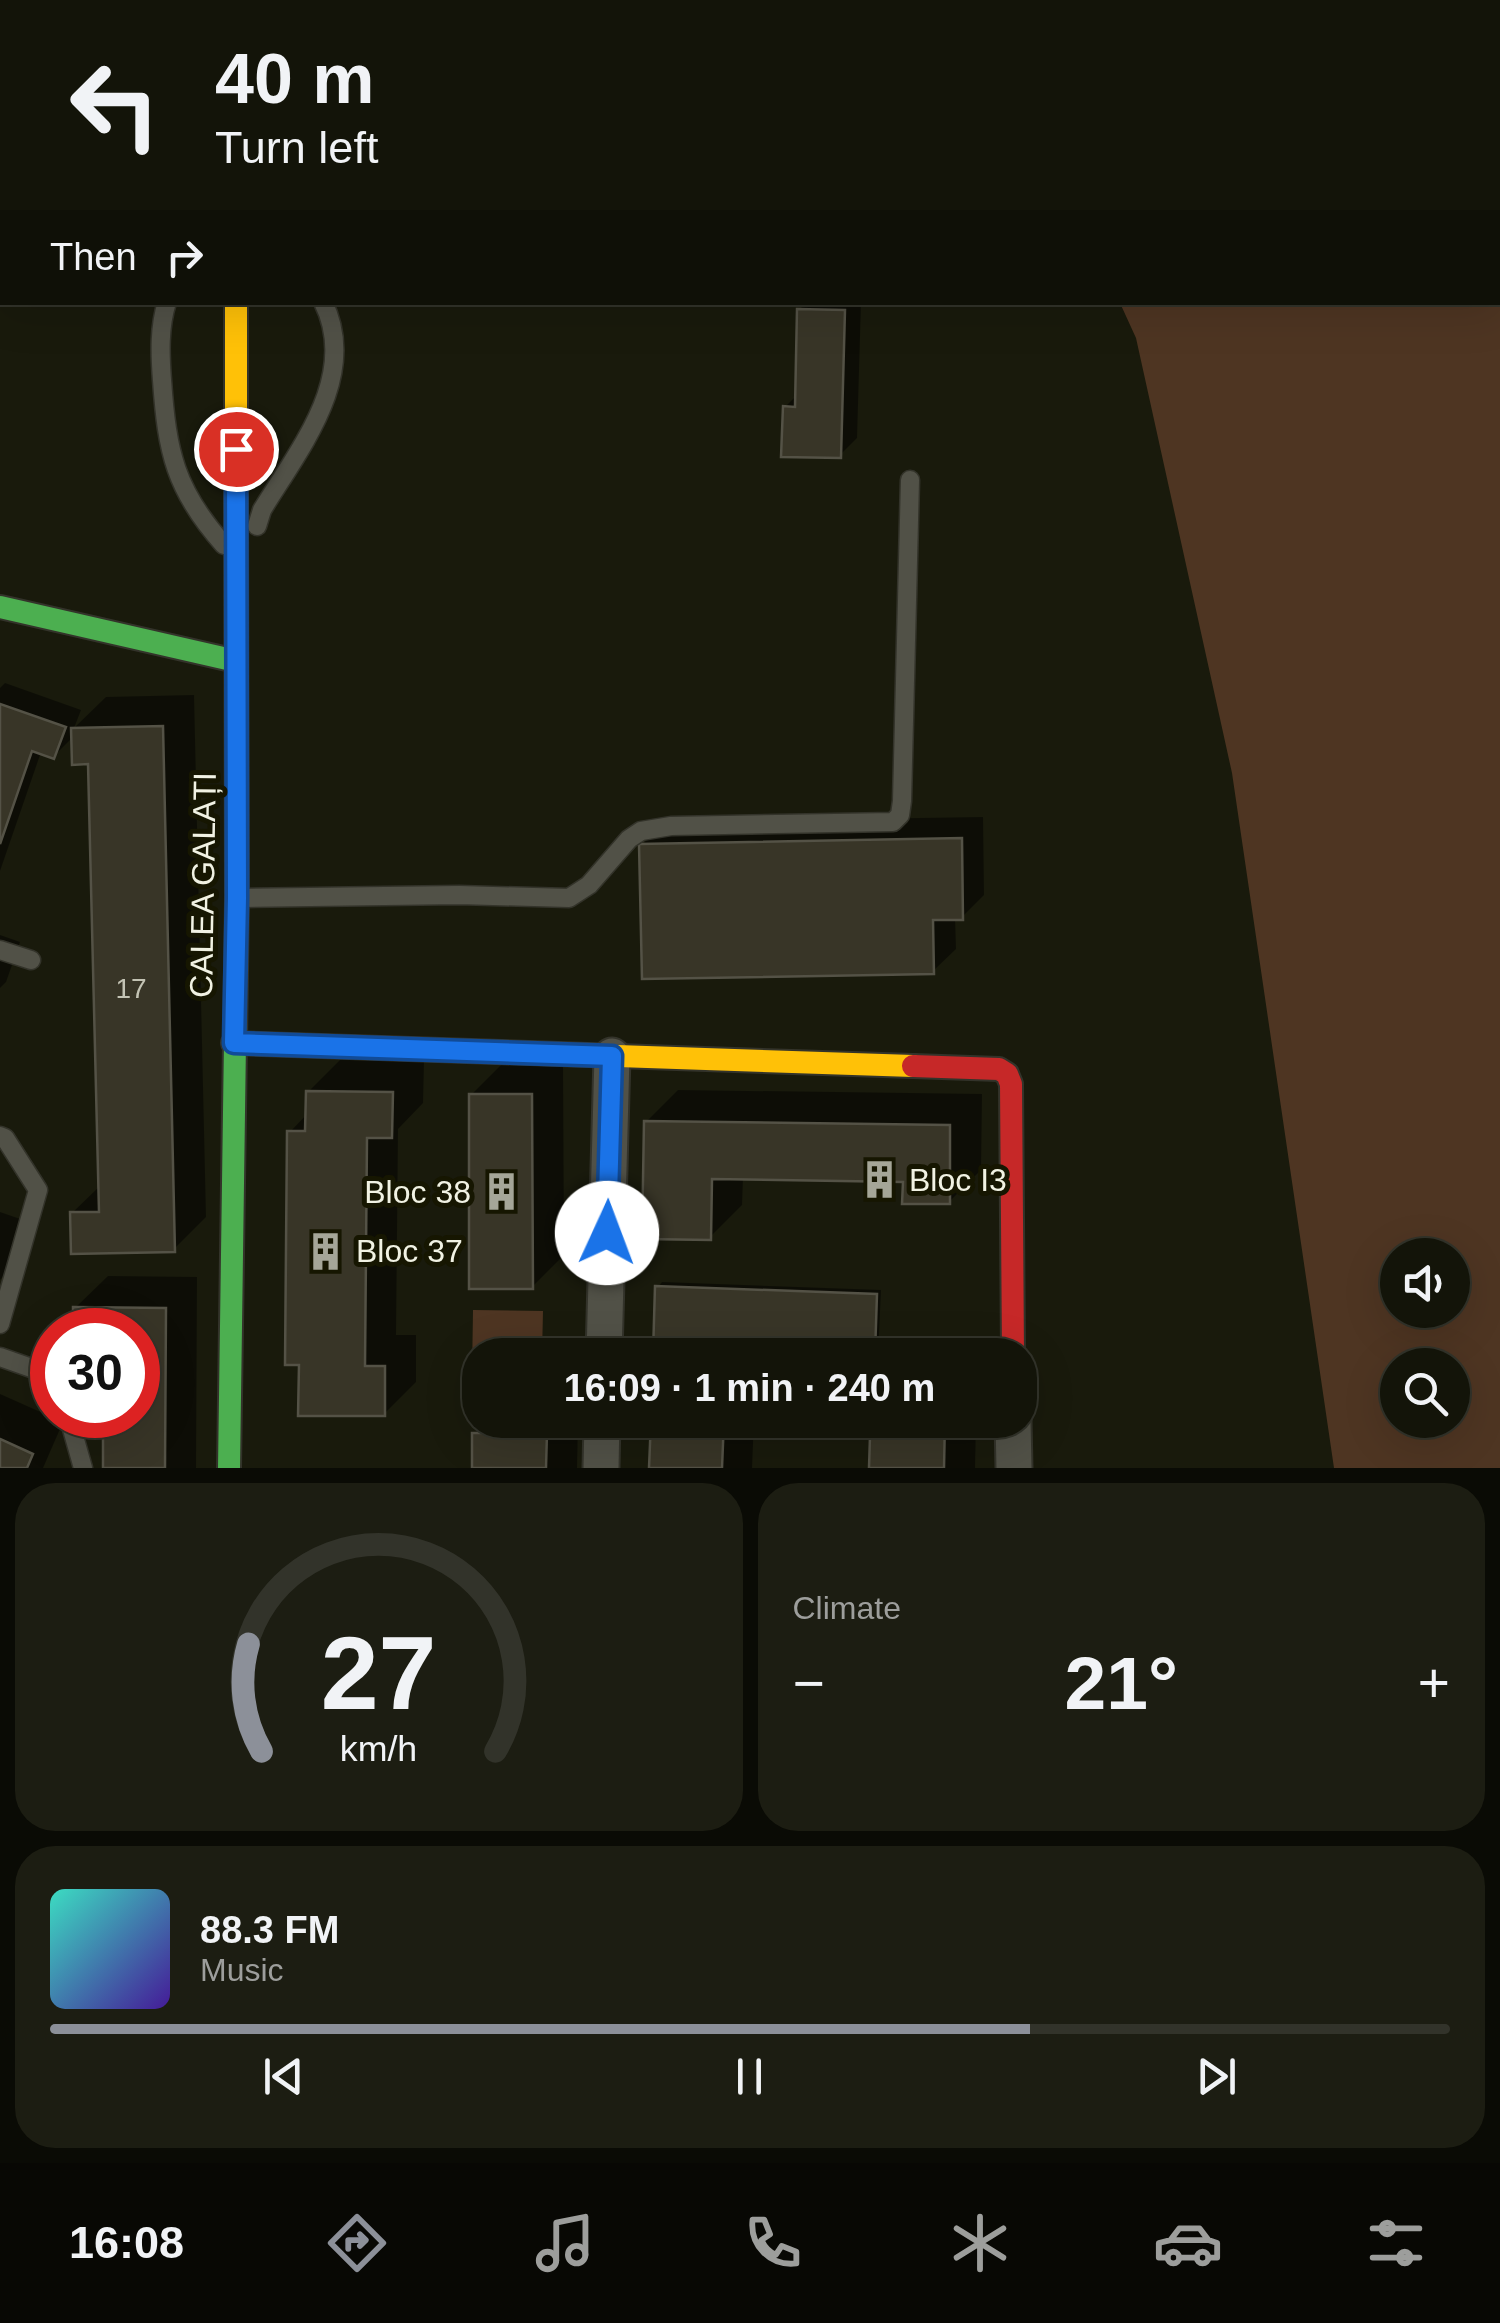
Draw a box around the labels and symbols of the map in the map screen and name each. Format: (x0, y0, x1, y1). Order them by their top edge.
pin (194, 407, 279, 492)
street label: CALEA GALAȚI (183, 772, 223, 998)
house number: 17 (115, 973, 147, 1004)
building icon: Bloc I3 (858, 1159, 900, 1201)
place label: Bloc I3 (909, 1162, 1007, 1198)
building icon: Bloc 38 (480, 1171, 522, 1213)
place label: Bloc 38 (364, 1174, 471, 1210)
position arrow (555, 1181, 659, 1285)
building icon: Bloc 37 (305, 1230, 347, 1272)
place label: Bloc 37 (356, 1233, 463, 1269)
speed limit sign: 30 (30, 1308, 160, 1438)

